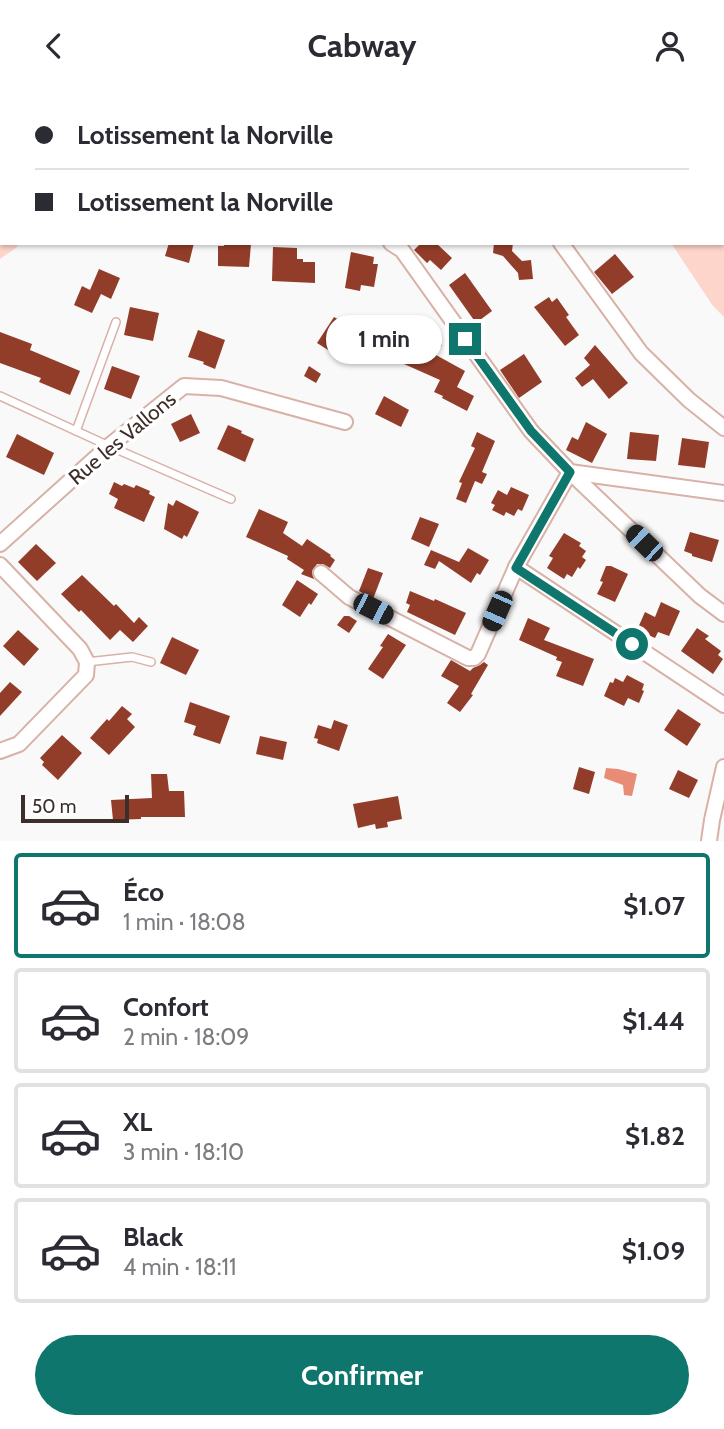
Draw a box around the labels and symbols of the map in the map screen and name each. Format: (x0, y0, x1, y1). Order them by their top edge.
callout: 1 min (325, 315, 440, 363)
route end (449, 323, 481, 355)
street label: Rue les Vallons (63, 386, 181, 490)
car (622, 521, 667, 565)
car (479, 588, 516, 634)
car (350, 590, 397, 628)
route start (616, 628, 648, 660)
scale bar (21, 792, 130, 824)

